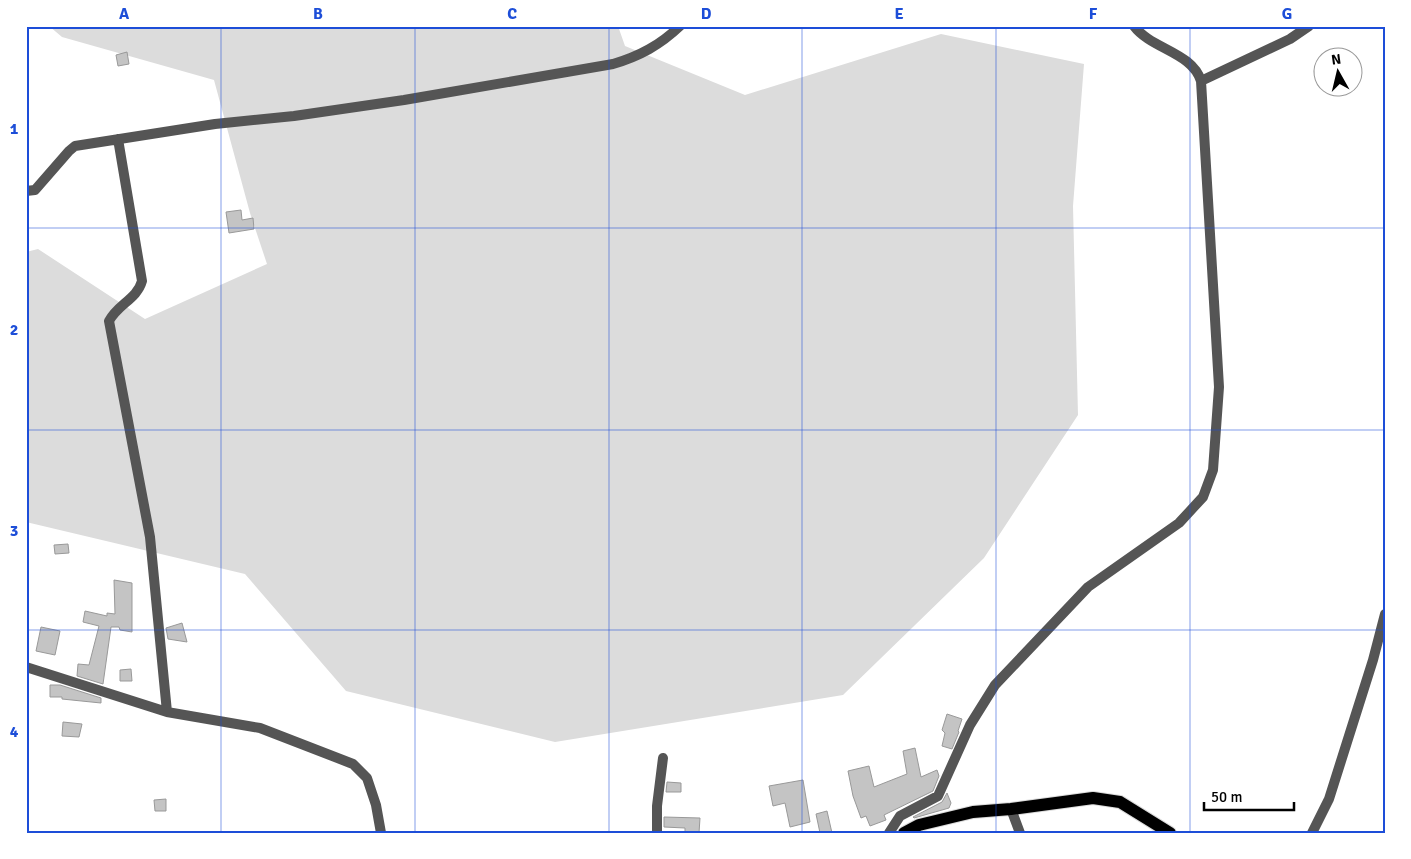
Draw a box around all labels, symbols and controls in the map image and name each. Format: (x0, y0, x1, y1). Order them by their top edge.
text: A (119, 4, 130, 24)
text: B (313, 4, 323, 24)
text: C (507, 4, 517, 24)
text: D (701, 4, 712, 24)
text: E (894, 4, 904, 24)
text: F (1089, 4, 1098, 24)
text: G (1282, 4, 1292, 24)
north arrow (1314, 48, 1364, 98)
text: N (1330, 51, 1342, 69)
text: 1 (10, 119, 19, 139)
text: 2 (10, 320, 18, 340)
text: 3 (10, 521, 18, 541)
text: 4 (10, 722, 19, 742)
scale bar (1204, 779, 1294, 811)
text: 50 m (1211, 788, 1242, 806)

